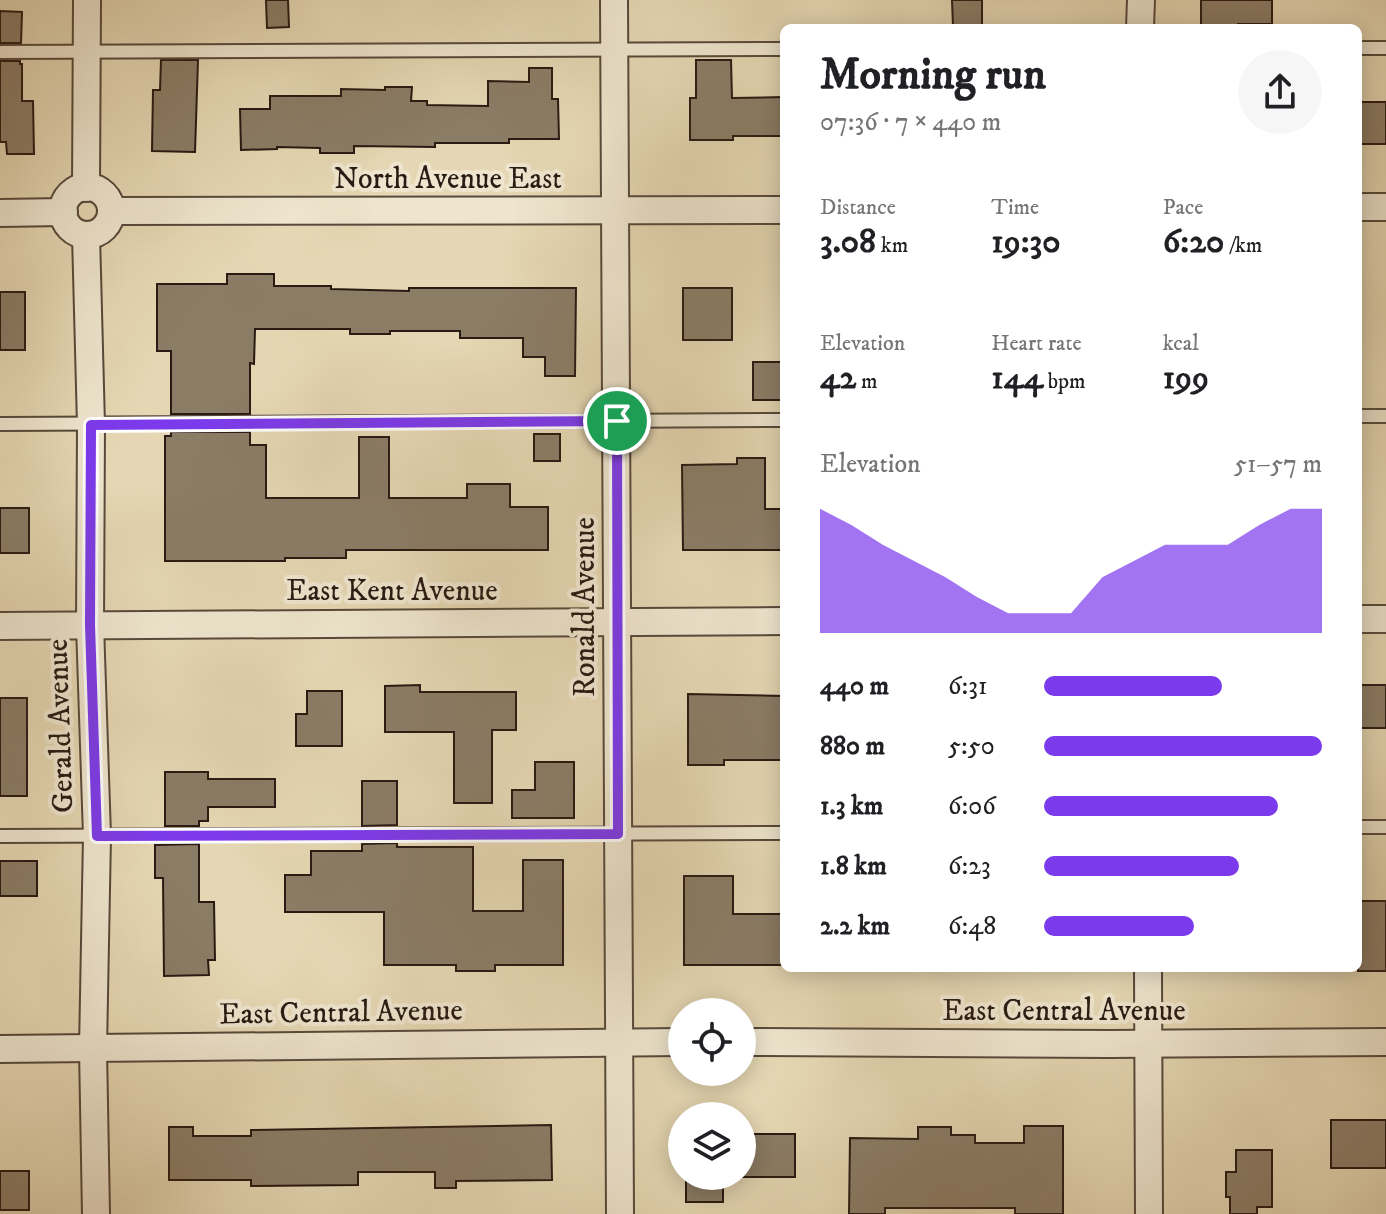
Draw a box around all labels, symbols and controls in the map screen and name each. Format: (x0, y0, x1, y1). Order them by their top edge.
text: Morning run (820, 48, 1046, 103)
button: share (1238, 50, 1322, 134)
text: 07:36 · 7 × 440 m (820, 106, 1001, 139)
street label: North Avenue East (334, 161, 562, 198)
text: Distance (820, 194, 896, 221)
text: Time (991, 194, 1039, 221)
text: Pace (1163, 194, 1203, 221)
text: 3.08 (820, 221, 876, 263)
text: 19:30 (991, 221, 1061, 263)
text: 6:20 (1163, 221, 1224, 263)
text: km (876, 232, 908, 259)
text: /km (1224, 232, 1262, 259)
text: Elevation (820, 330, 905, 357)
text: Heart rate (991, 330, 1082, 357)
text: kcal (1163, 330, 1199, 357)
text: 42 (820, 357, 856, 399)
text: 144 (991, 357, 1043, 399)
text: 199 (1163, 357, 1209, 399)
text: m (856, 368, 878, 395)
text: bpm (1043, 368, 1086, 395)
pin (583, 387, 651, 455)
icon: arrive (595, 399, 639, 443)
text: Elevation (820, 448, 921, 481)
text: 51–57 m (1234, 448, 1322, 481)
street label: Ronald Avenue (567, 517, 604, 697)
street label: East Kent Avenue (286, 573, 498, 610)
street label: Gerald Avenue (39, 638, 83, 814)
text: 440 m (820, 670, 889, 703)
text: 6:31 (948, 670, 988, 703)
text: 880 m (820, 730, 885, 763)
text: 5:50 (948, 730, 995, 763)
text: 1.3 km (820, 790, 883, 823)
text: 6:06 (948, 790, 996, 823)
text: 1.8 km (820, 850, 887, 883)
text: 6:23 (948, 850, 991, 883)
text: 2.2 km (820, 910, 890, 943)
text: 6:48 (948, 910, 996, 943)
street label: East Central Avenue (219, 992, 463, 1034)
street label: East Central Avenue (942, 993, 1186, 1030)
map controls (668, 998, 756, 1190)
button: locate (668, 998, 756, 1086)
button: layers (668, 1102, 756, 1190)

